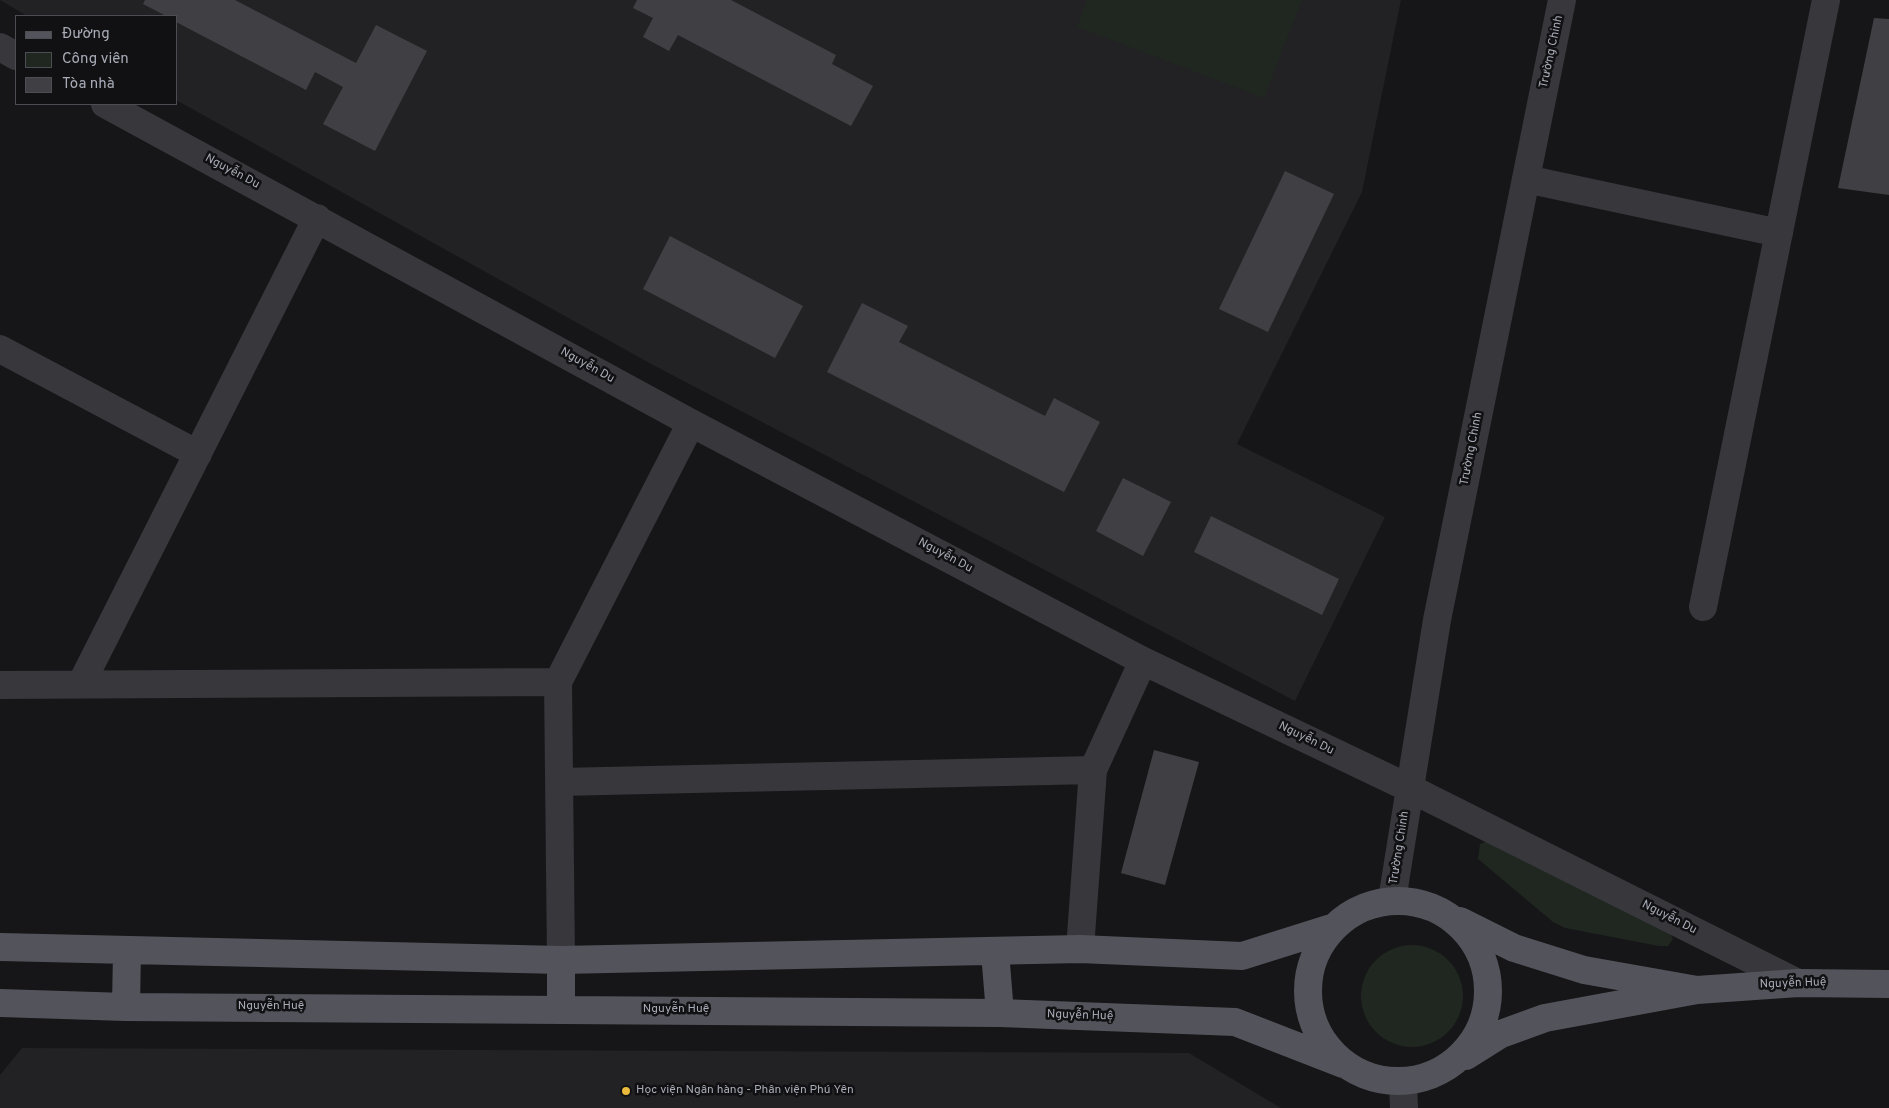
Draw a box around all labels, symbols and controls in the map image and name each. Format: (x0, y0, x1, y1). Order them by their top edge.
street label: Trường Chinh (1537, 14, 1567, 90)
legend (15, 15, 178, 105)
text: Đường (62, 25, 110, 44)
text: Công viên (62, 50, 129, 69)
text: Tòa nhà (62, 75, 115, 94)
street label: Nguyễn Du (202, 152, 262, 192)
street label: Nguyễn Du (557, 345, 617, 387)
street label: Trường Chinh (1458, 411, 1486, 487)
street label: Nguyễn Du (915, 536, 975, 576)
street label: Nguyễn Du (1276, 719, 1336, 759)
street label: Trường Chinh (1387, 810, 1413, 886)
street label: Nguyễn Du (1639, 898, 1699, 938)
street label: Nguyễn Huệ (1759, 976, 1827, 992)
street label: Nguyễn Huệ (238, 1000, 304, 1014)
street label: Nguyễn Huệ (643, 1003, 709, 1017)
street label: Nguyễn Huệ (1046, 1008, 1114, 1024)
place label: Học viện Ngân hàng - Phân viện Phú Yên (636, 1084, 854, 1098)
marker: Học viện Ngân hàng - Phân viện Phú Yên (620, 1085, 632, 1097)

